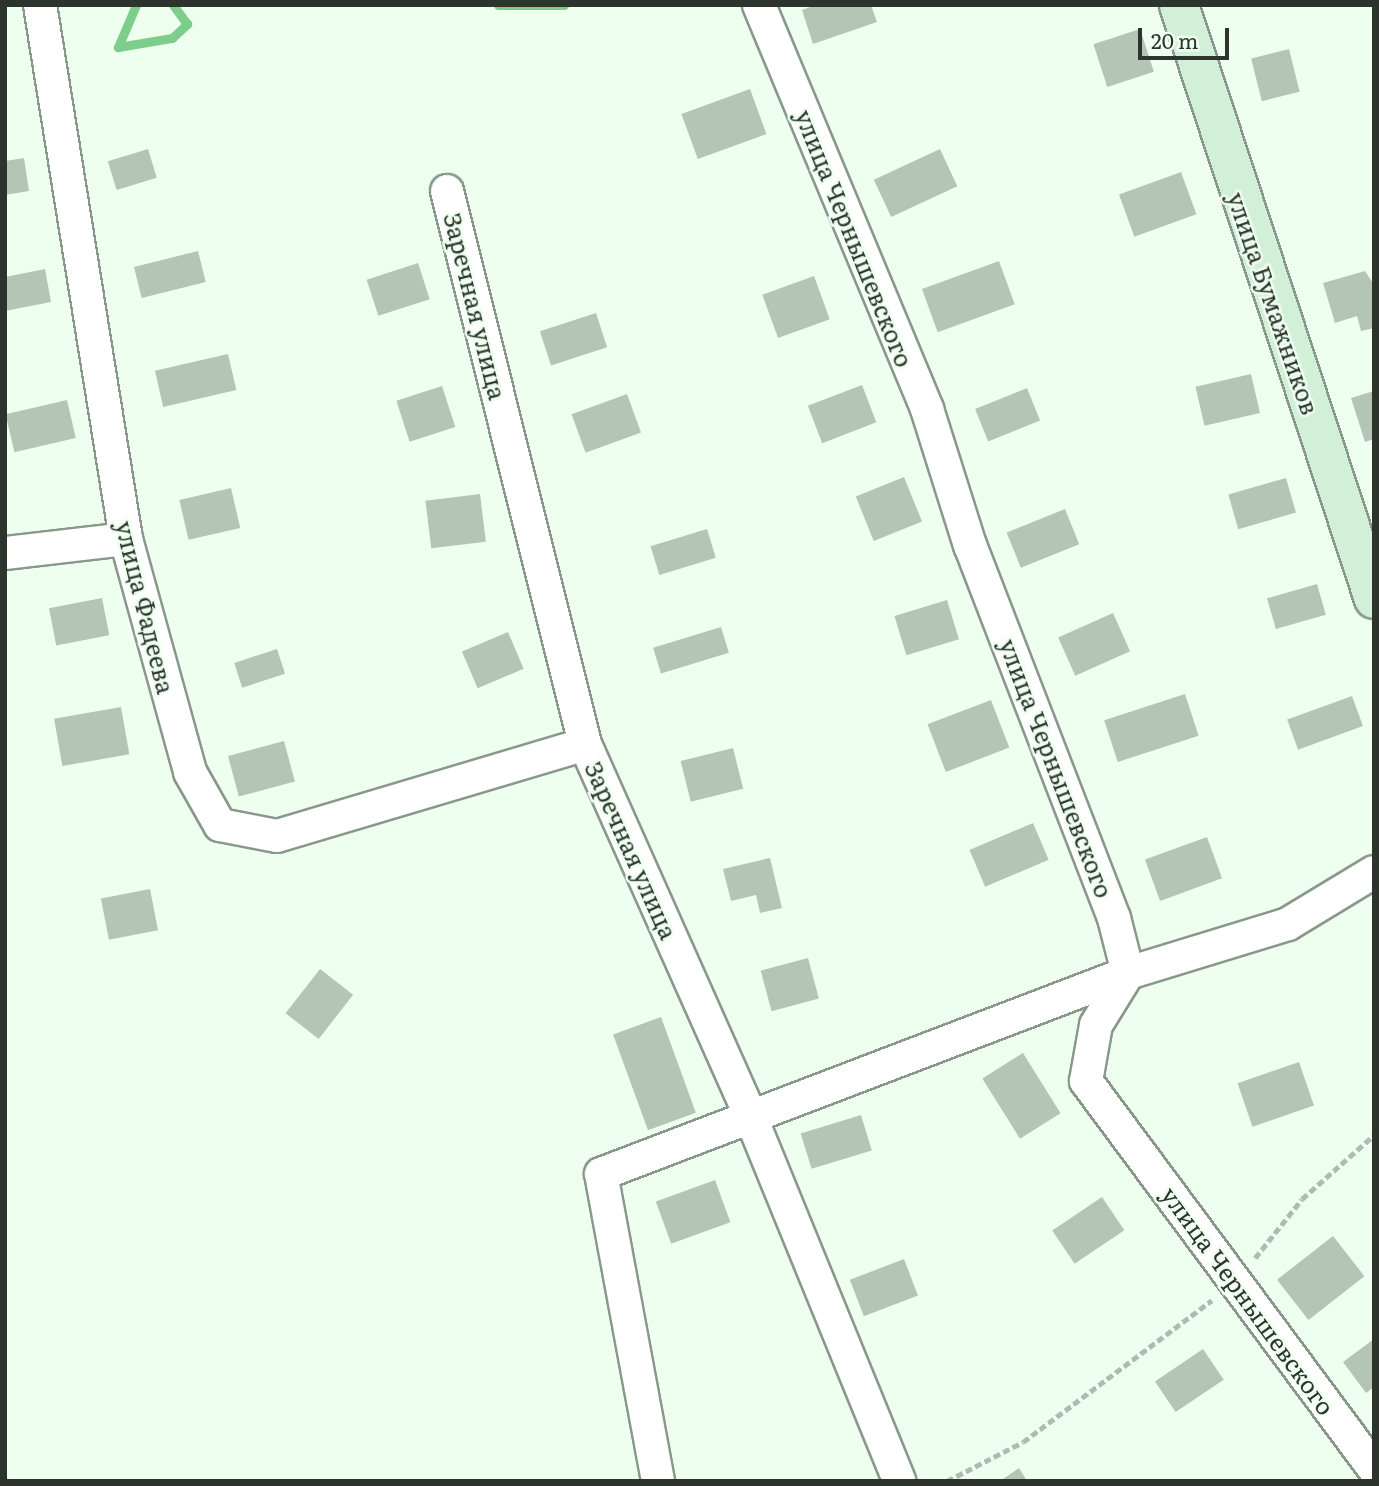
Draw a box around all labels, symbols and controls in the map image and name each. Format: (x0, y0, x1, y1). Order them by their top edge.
scale bar (1141, 14, 1232, 58)
text: 20 m (1151, 24, 1198, 55)
street label: улица Чернышевского (790, 105, 920, 371)
street label: улица Бумажников (1222, 188, 1326, 418)
street label: Заречная улица (439, 210, 513, 402)
street label: улица Фадеева (111, 518, 181, 696)
street label: улица Чернышевского (994, 634, 1120, 902)
street label: Заречная улица (580, 757, 684, 943)
street label: улица Чернышевского (1156, 1180, 1342, 1420)

